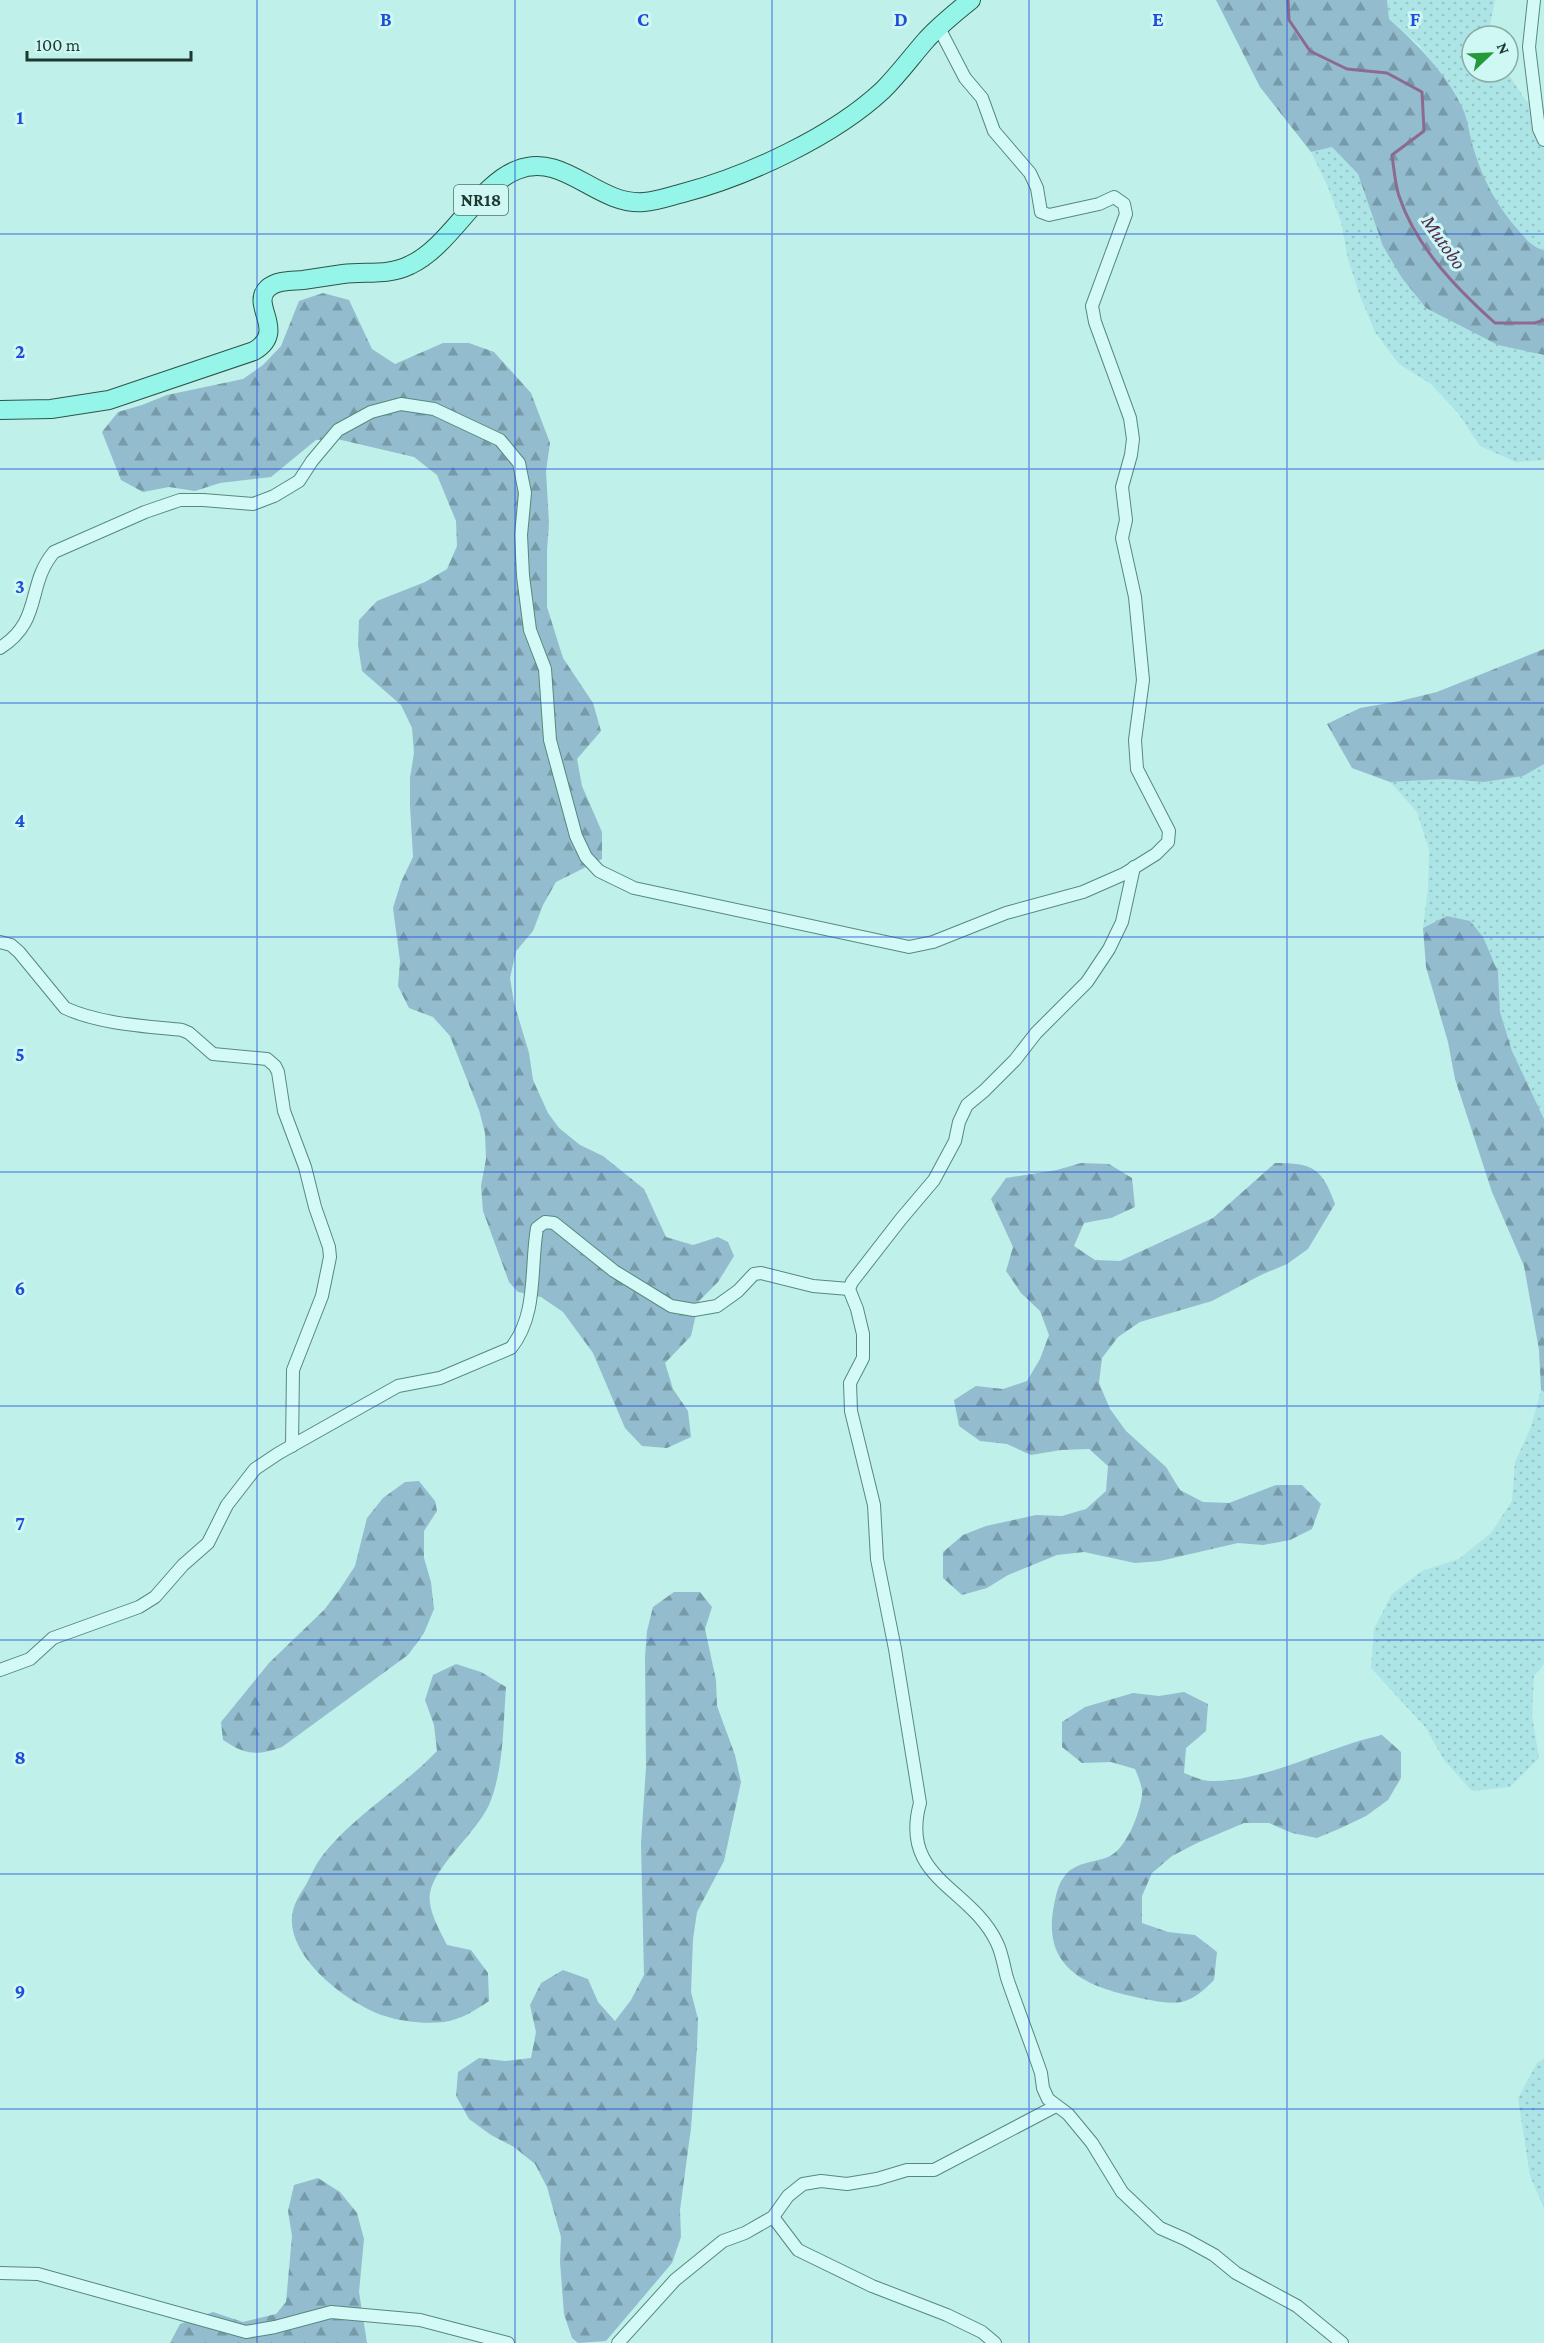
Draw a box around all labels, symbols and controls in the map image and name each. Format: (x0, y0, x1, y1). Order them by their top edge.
text: B (380, 8, 392, 30)
text: C (637, 8, 649, 30)
text: D (894, 8, 908, 30)
text: E (1152, 8, 1164, 30)
text: F (1410, 8, 1421, 30)
scale bar (27, 24, 190, 62)
north arrow (1460, 24, 1520, 84)
text: 100 m (36, 35, 81, 55)
text: N (1493, 40, 1513, 57)
text: 1 (16, 106, 24, 128)
road number: NR18 (454, 185, 508, 215)
water label: Mutobo (1416, 209, 1471, 274)
text: 2 (15, 340, 25, 362)
text: 3 (15, 575, 25, 597)
text: 4 (15, 809, 26, 831)
text: 5 (15, 1043, 25, 1065)
text: 6 (15, 1277, 25, 1299)
text: 7 (15, 1512, 25, 1534)
text: 8 (14, 1746, 26, 1768)
text: 9 (15, 1980, 25, 2002)

